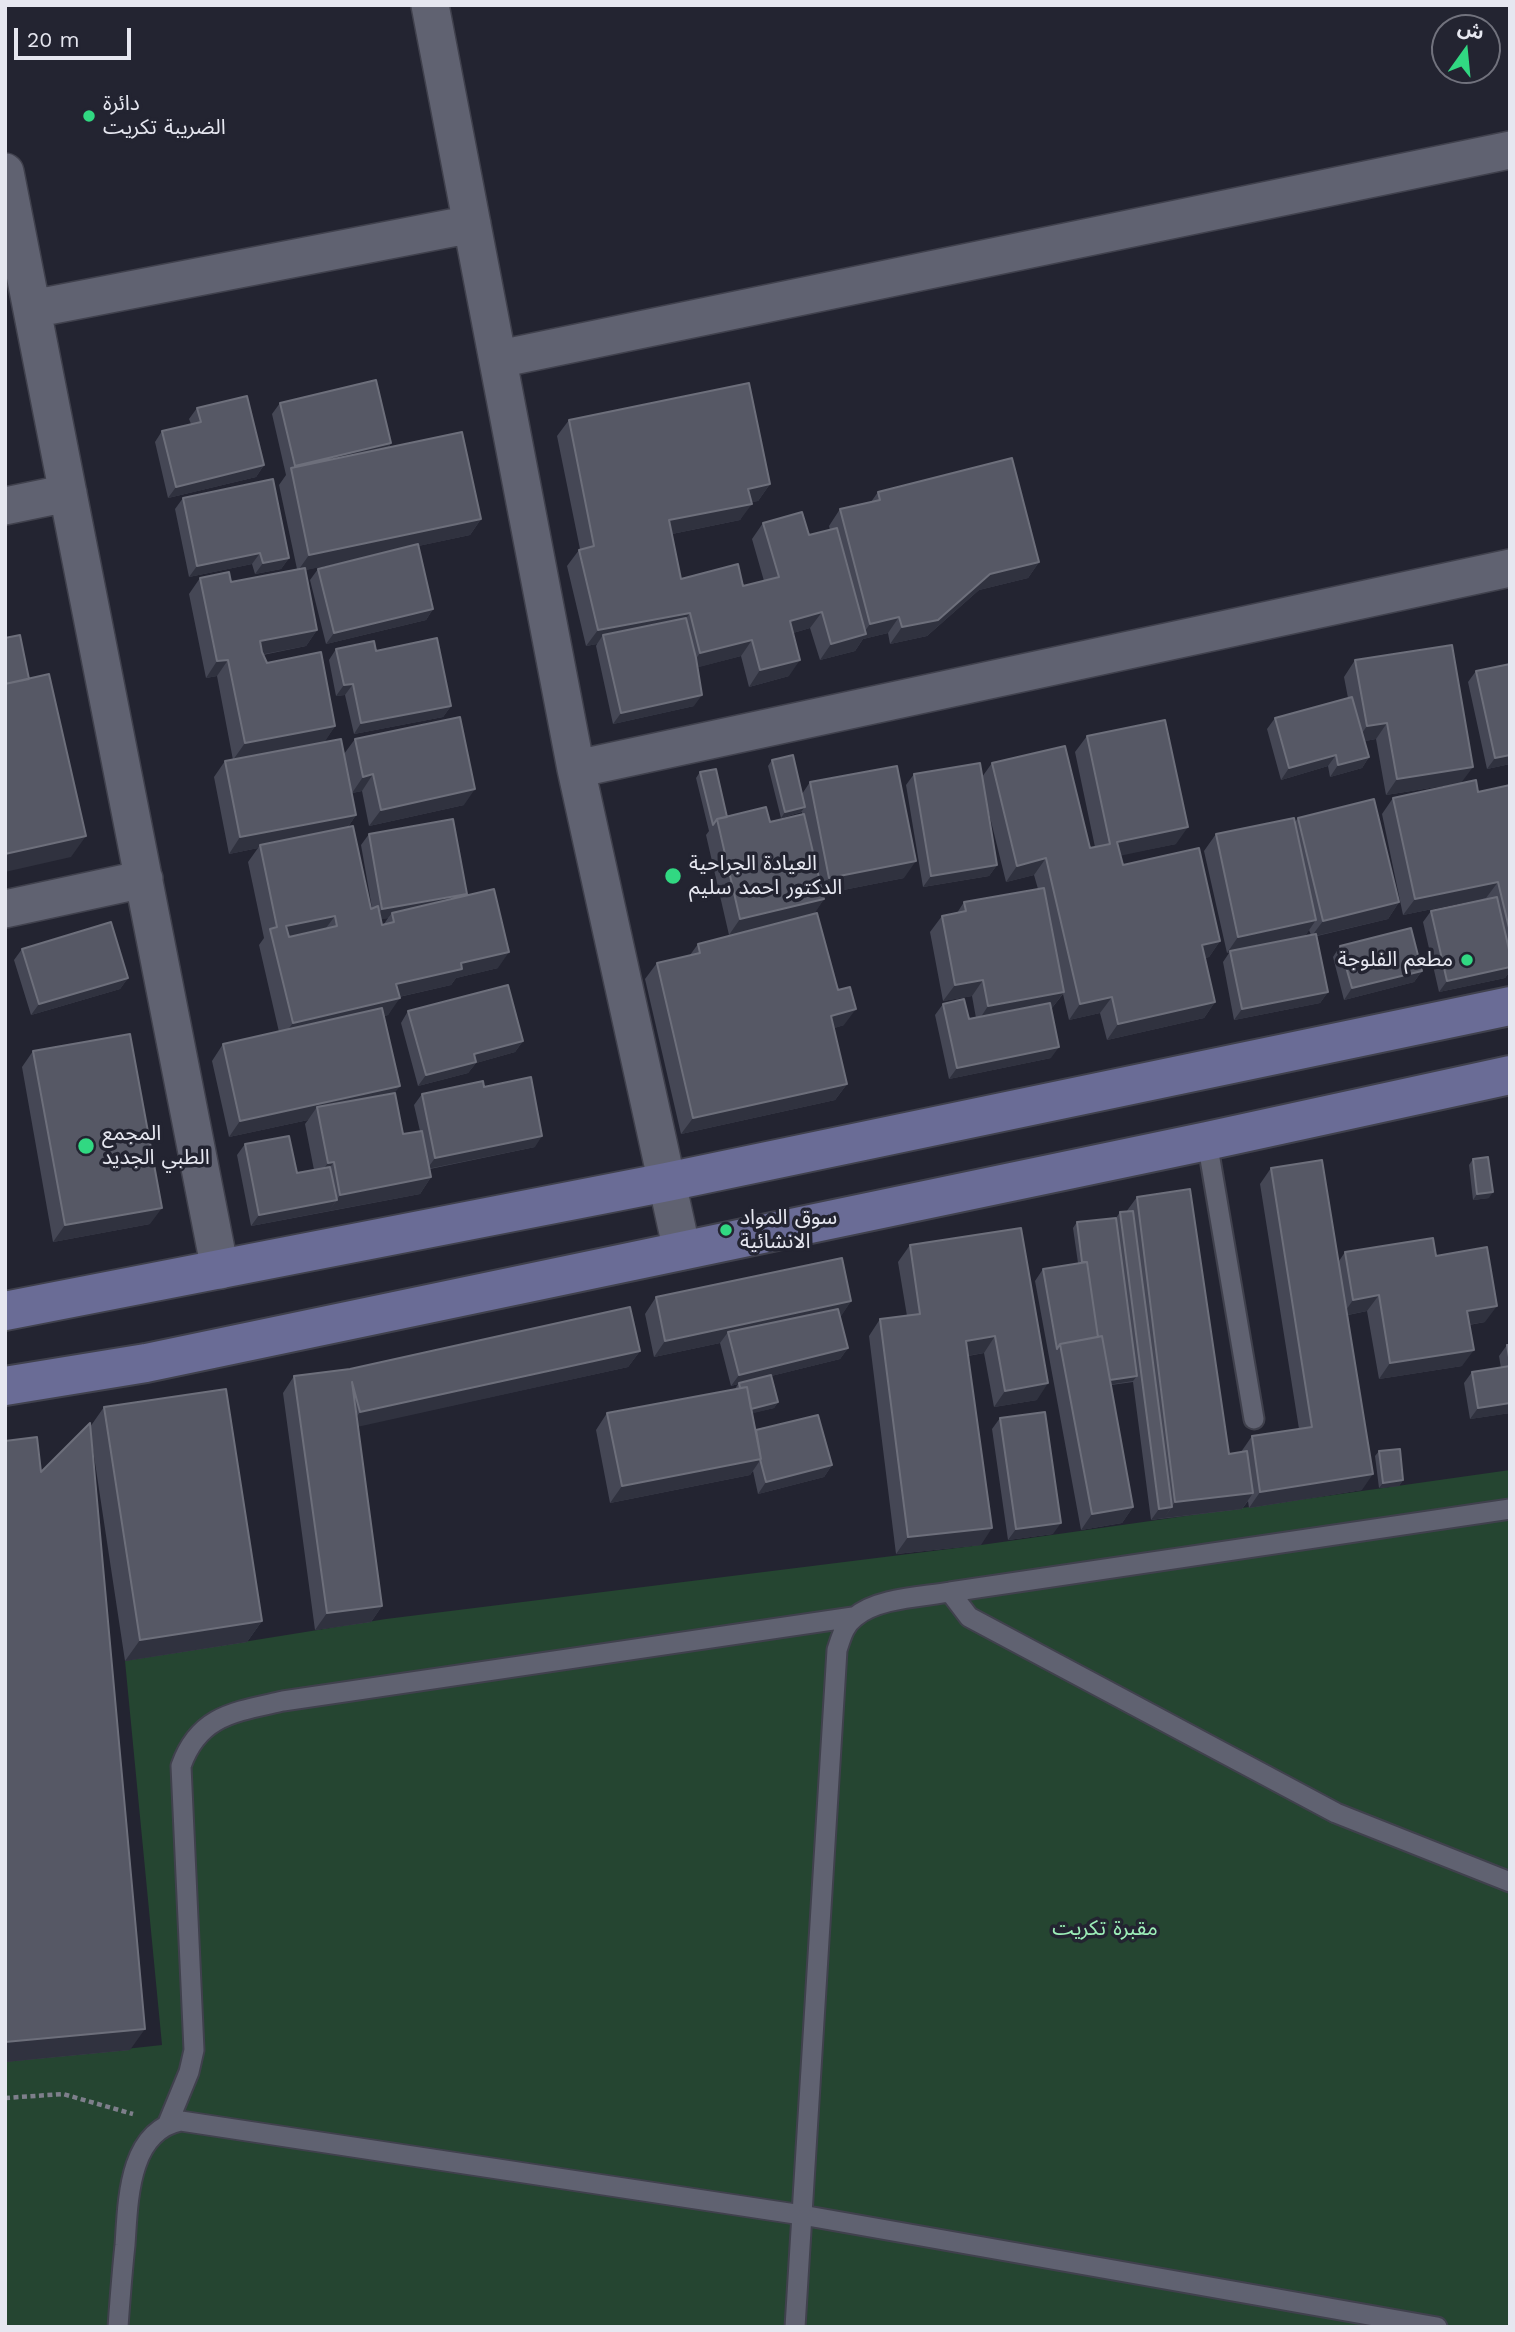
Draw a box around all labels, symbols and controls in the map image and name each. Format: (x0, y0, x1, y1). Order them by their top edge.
scale bar (18, 14, 135, 58)
north arrow (1431, 14, 1501, 84)
text: ش (1455, 16, 1487, 45)
text: 20 m (27, 27, 79, 52)
place label: دائرة الضريبة تكريت (103, 91, 226, 141)
marker: دائرة الضريبة تكريت (81, 108, 97, 124)
place label: العيادة الجراحية الدكتور احمد سليم (689, 851, 842, 901)
marker: العيادة الجراحية الدكتور احمد سليم (663, 866, 683, 886)
place label: مطعم الفلوجة (1338, 947, 1453, 973)
marker: مطعم الفلوجة (1459, 952, 1475, 968)
place label: المجمع الطبي الجديد (102, 1121, 210, 1171)
marker: المجمع الطبي الجديد (76, 1136, 96, 1156)
place label: سوق المواد الانشائية (740, 1205, 837, 1255)
marker: سوق المواد الانشائية (718, 1222, 734, 1238)
park label: مقبرة تكريت (1052, 1916, 1158, 1942)

